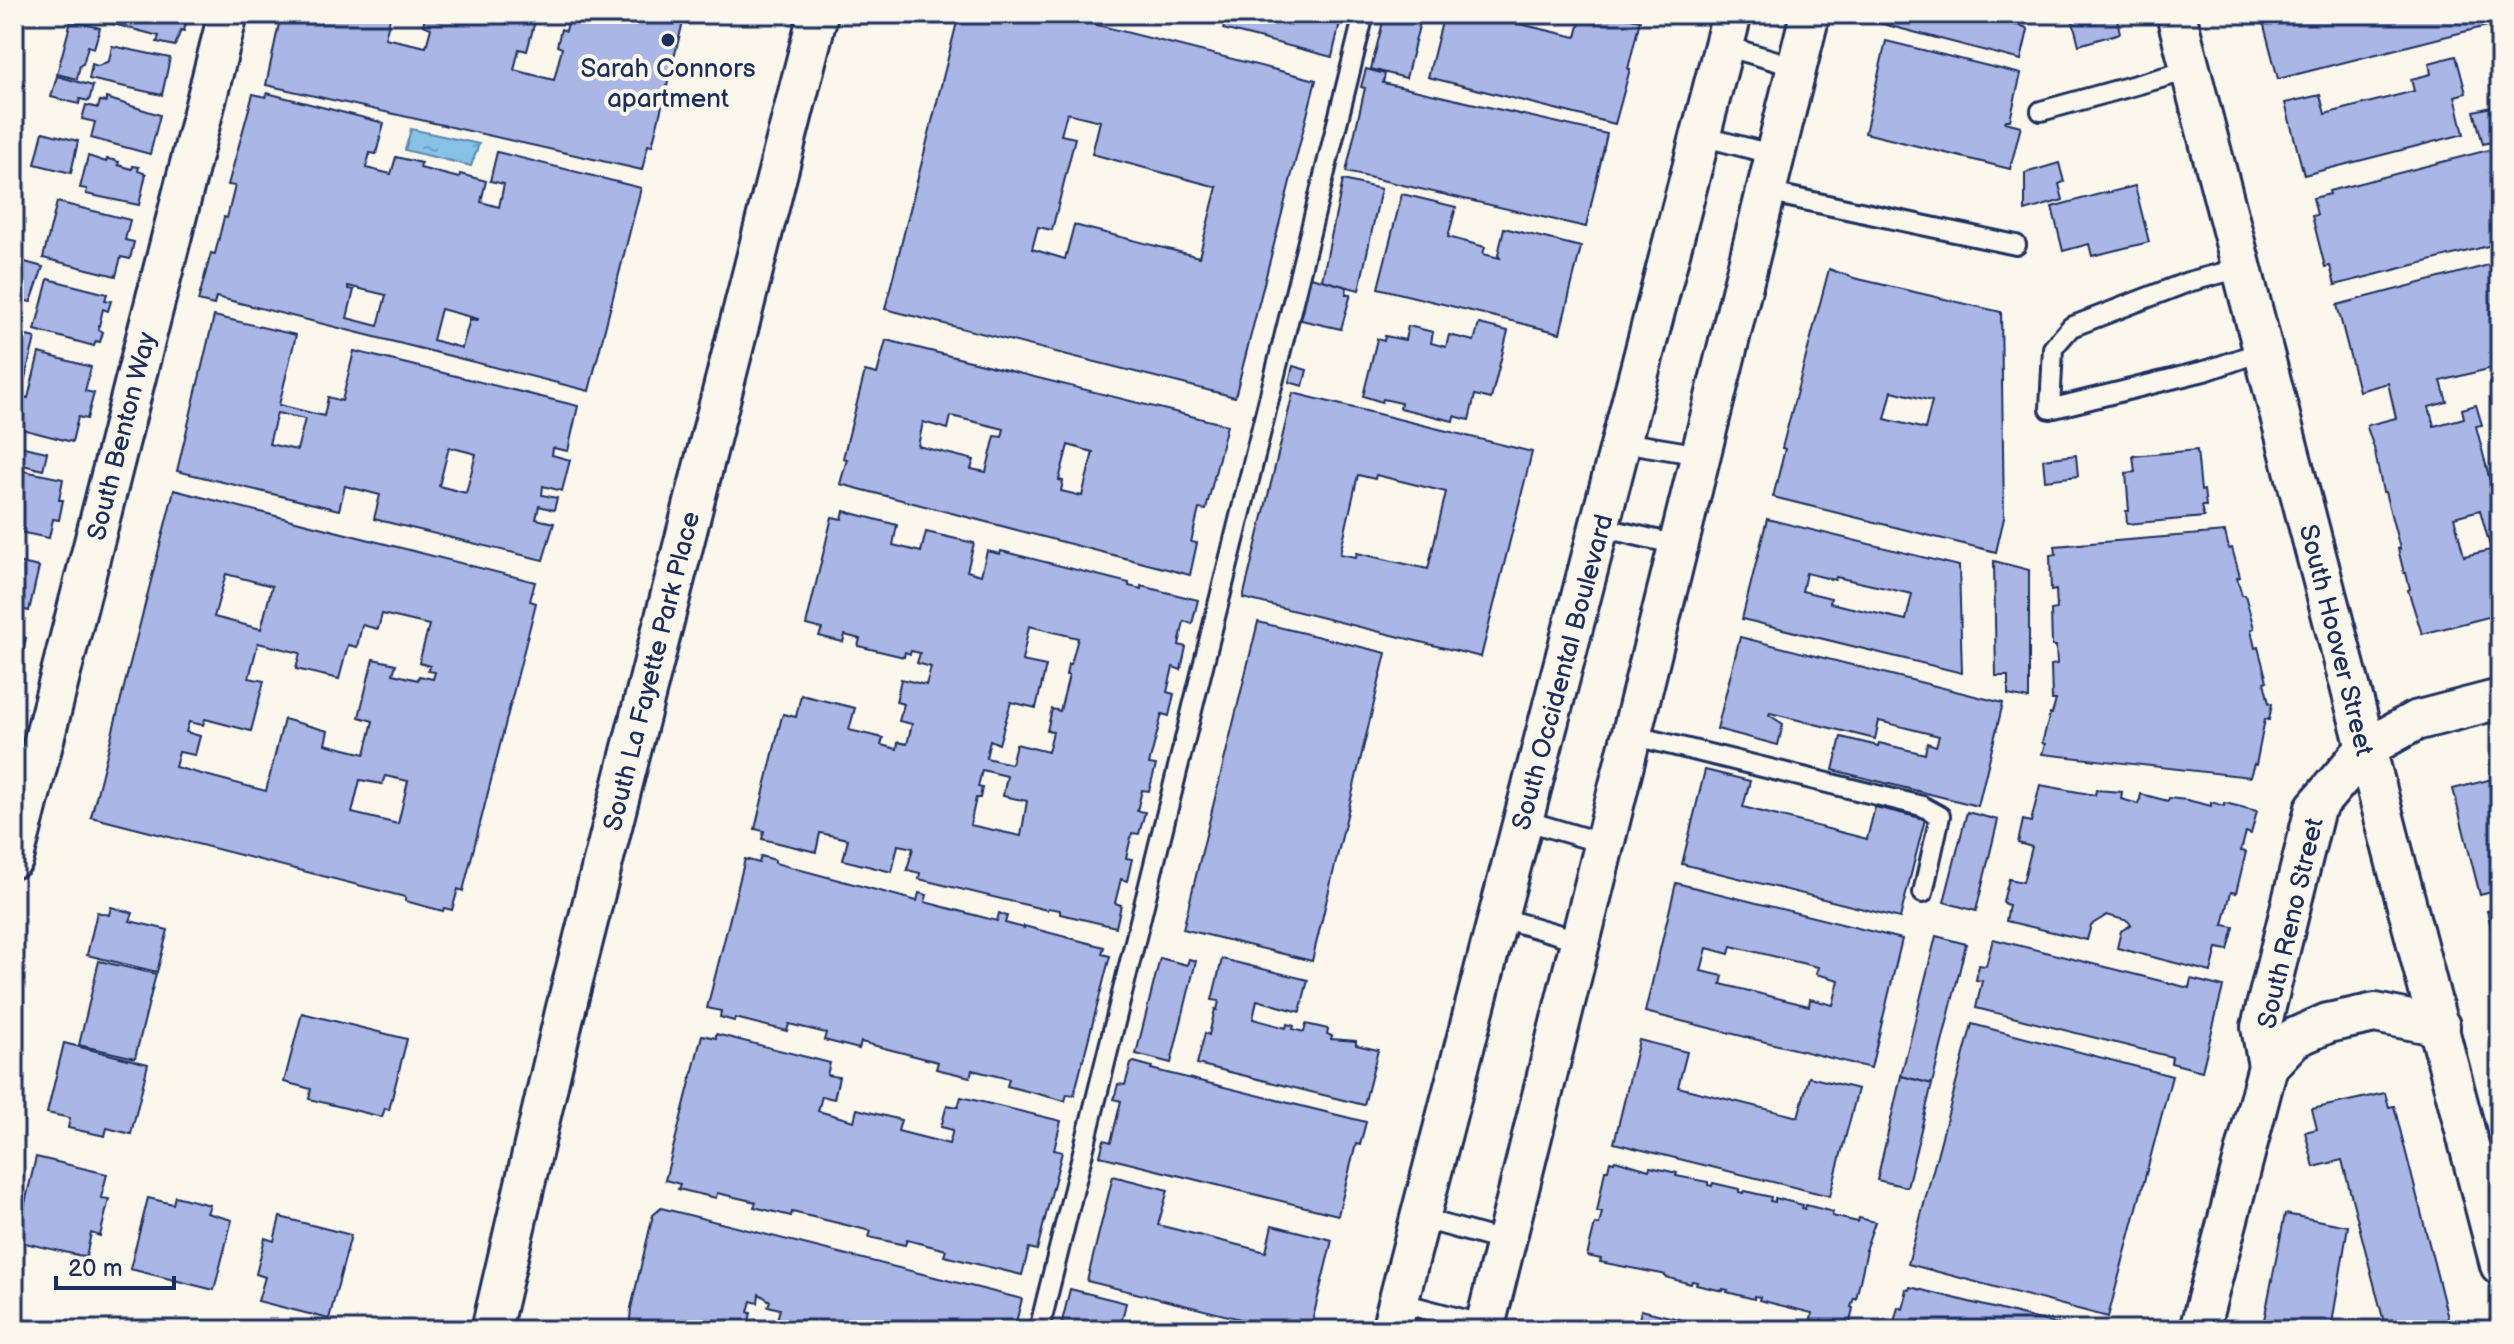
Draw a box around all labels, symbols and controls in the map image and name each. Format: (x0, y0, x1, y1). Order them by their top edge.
marker: Sarah Connors apartment (659, 31, 677, 49)
place label: Sarah Connors apartment (580, 54, 756, 115)
street label: South Benton Way (82, 329, 163, 544)
street label: South La Fayette Park Place (598, 509, 707, 834)
street label: South Occidental Boulevard (1506, 511, 1621, 834)
street label: South Hoover Street (2292, 521, 2379, 759)
street label: South Reno Street (2252, 815, 2331, 1032)
scale bar (56, 1240, 174, 1290)
text: 20 m (68, 1254, 123, 1283)

